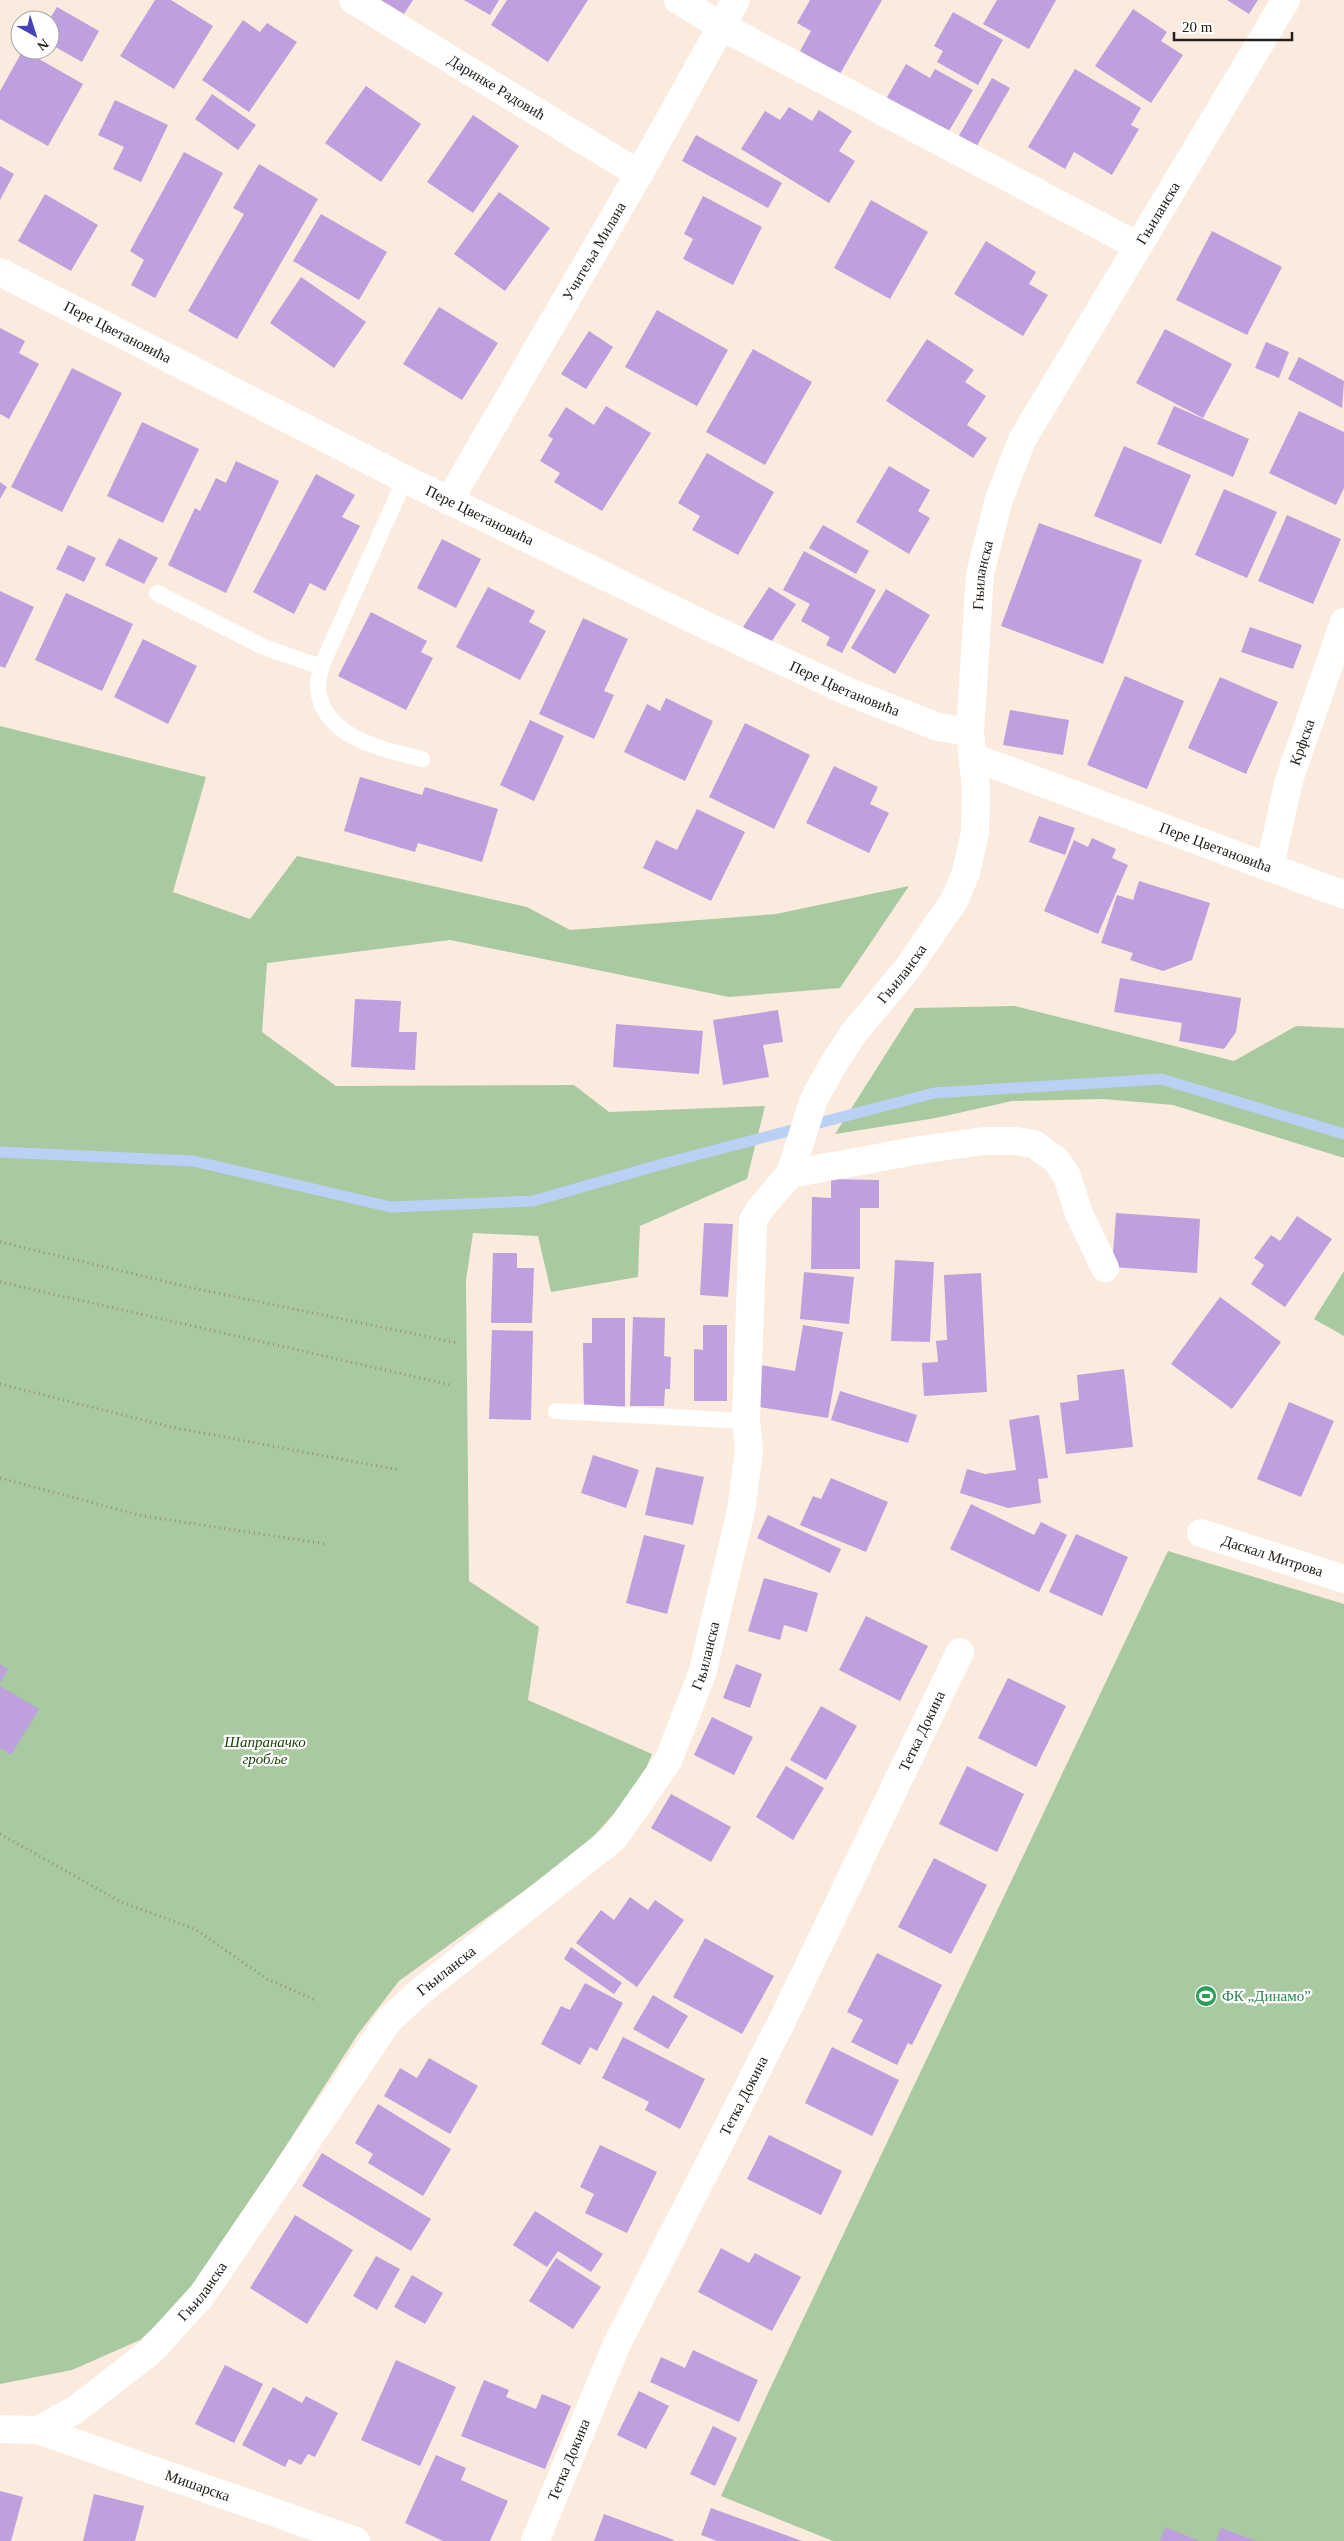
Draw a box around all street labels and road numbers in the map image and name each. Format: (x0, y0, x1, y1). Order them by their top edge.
street label: Даринке Радовић (445, 52, 548, 123)
street label: Гњиланска (1133, 179, 1183, 247)
street label: Учитеља Милана (559, 199, 629, 303)
street label: Пере Цветановића (61, 298, 174, 366)
street label: Пере Цветановића (423, 482, 537, 549)
street label: Гњиланска (970, 538, 996, 610)
street label: Пере Цветановића (787, 658, 902, 719)
street label: Крфска (1287, 717, 1318, 767)
street label: Пере Цветановића (1158, 819, 1274, 876)
street label: Гњиланска (874, 941, 930, 1007)
street label: Даскал Митрова (1220, 1532, 1325, 1580)
street label: Гњиланска (689, 1620, 722, 1692)
street label: Тетка Докина (896, 1688, 948, 1774)
street label: Гњиланска (414, 1943, 479, 1999)
street label: Тетка Докина (717, 2053, 771, 2138)
street label: Гњиланска (174, 2259, 230, 2324)
street label: Тетка Докина (545, 2416, 593, 2503)
street label: Мишарска (163, 2467, 232, 2504)

